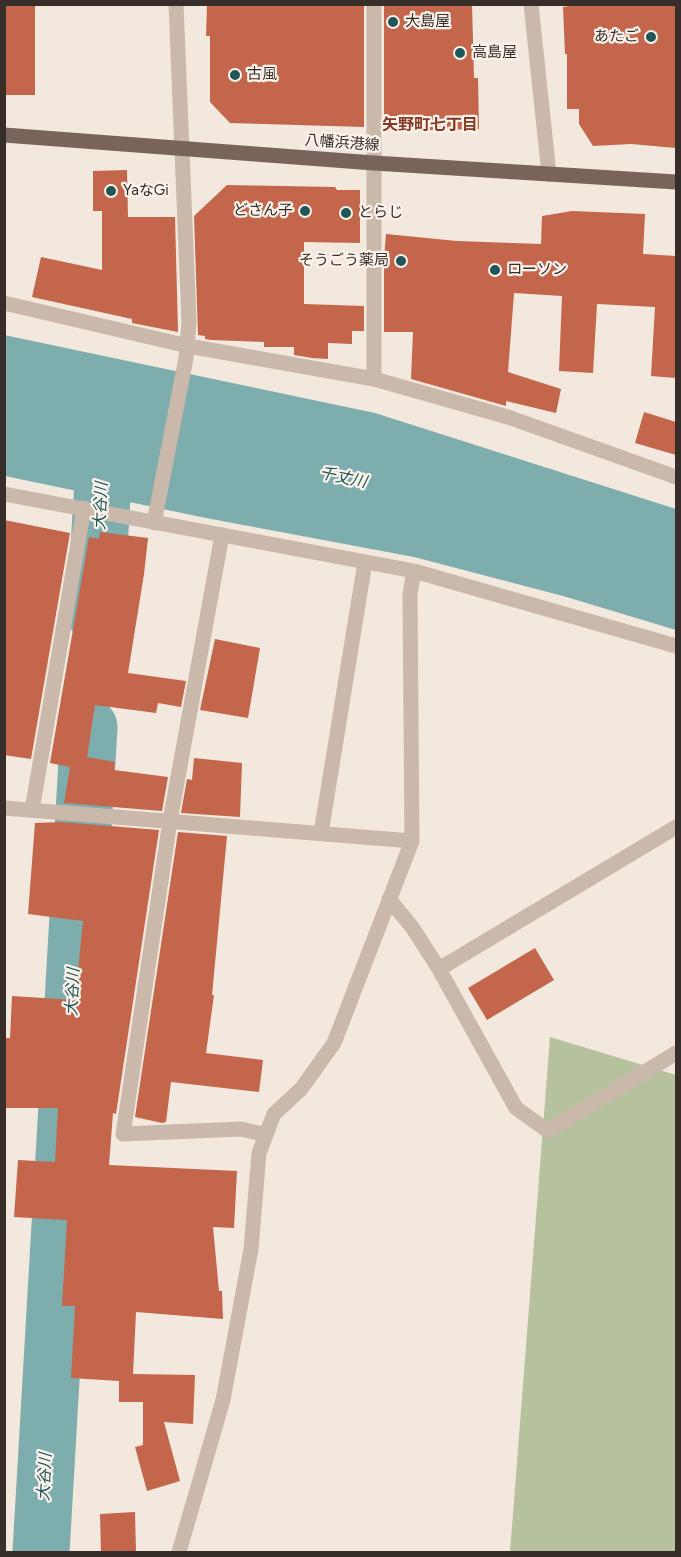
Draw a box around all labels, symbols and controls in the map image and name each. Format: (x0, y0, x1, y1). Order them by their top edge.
place label: 大島屋 (405, 13, 450, 31)
marker: 大島屋 (386, 15, 400, 29)
place label: あたご (594, 28, 639, 46)
marker: あたご (644, 30, 658, 44)
place label: 高島屋 (472, 44, 517, 62)
marker: 高島屋 (453, 46, 467, 60)
place label: 古風 (247, 66, 277, 84)
marker: 古風 (228, 68, 242, 82)
district label: 矢野町七丁目 (382, 115, 478, 135)
street label: 八幡浜港線 (304, 131, 380, 155)
place label: YaなGi (123, 182, 169, 200)
marker: YaなGi (104, 184, 118, 198)
place label: どさん子 (233, 202, 293, 220)
marker: どさん子 (298, 204, 312, 218)
place label: とらじ (358, 204, 403, 222)
marker: とらじ (339, 206, 353, 220)
place label: そうごう薬局 (299, 252, 389, 270)
marker: そうごう薬局 (394, 254, 408, 268)
place label: ローソン (507, 261, 567, 279)
marker: ローソン (488, 263, 502, 277)
water label: 千丈川 (318, 464, 368, 492)
water label: 大谷川 (90, 482, 112, 530)
water label: 大谷川 (62, 968, 84, 1016)
water label: 大谷川 (34, 1453, 56, 1501)

